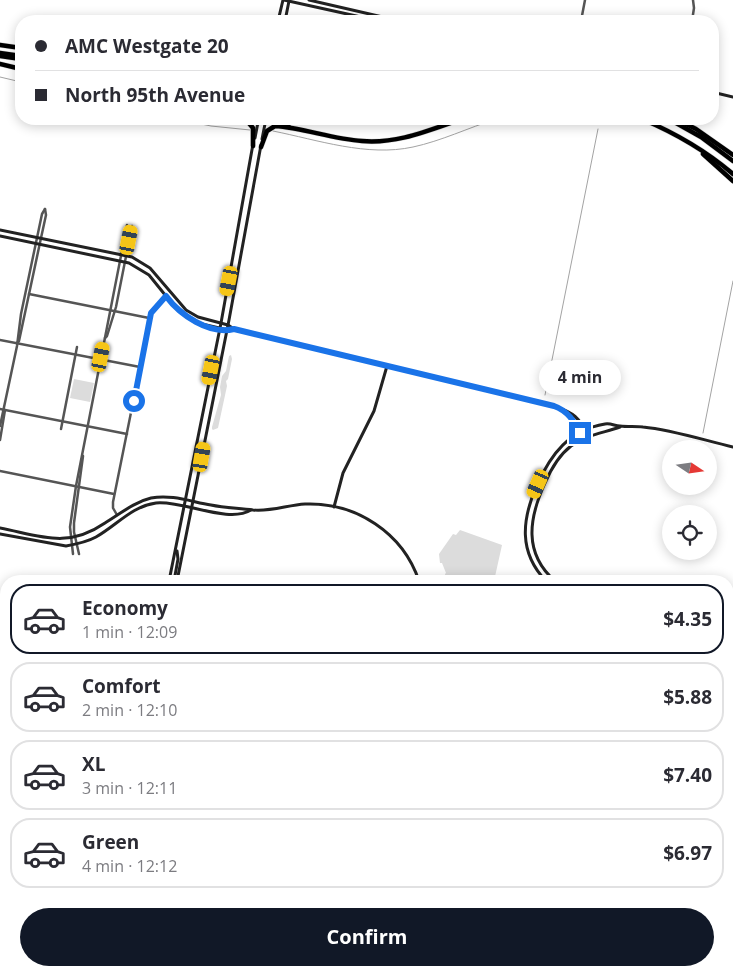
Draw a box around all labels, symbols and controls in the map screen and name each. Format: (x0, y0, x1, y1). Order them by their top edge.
text: AMC Westgate 20 (65, 33, 229, 59)
text: North 95th Avenue (65, 82, 245, 108)
car (118, 224, 139, 256)
car (218, 265, 239, 297)
car (90, 341, 111, 373)
car (200, 354, 221, 386)
callout: 4 min (539, 360, 621, 396)
text: 4 min (558, 366, 602, 388)
route start (123, 390, 145, 412)
route end (569, 422, 591, 444)
north arrow (662, 440, 718, 495)
map controls (662, 440, 717, 560)
car (192, 441, 211, 473)
car (525, 467, 550, 501)
button: locate (662, 505, 717, 560)
text: Economy (82, 595, 168, 621)
icon: car (22, 597, 67, 642)
text: $4.35 (663, 606, 712, 632)
text: 1 min · 12:09 (82, 621, 177, 643)
text: Comfort (82, 673, 161, 699)
icon: car (22, 675, 67, 720)
text: $5.88 (663, 684, 712, 710)
text: 2 min · 12:10 (82, 699, 177, 721)
text: XL (82, 751, 105, 777)
icon: car (22, 753, 67, 798)
text: $7.40 (663, 762, 712, 788)
text: 3 min · 12:11 (82, 777, 177, 799)
text: Green (82, 829, 139, 855)
icon: car (22, 831, 67, 876)
text: $6.97 (663, 840, 712, 866)
text: 4 min · 12:12 (82, 855, 177, 877)
button: Confirm (20, 908, 714, 966)

